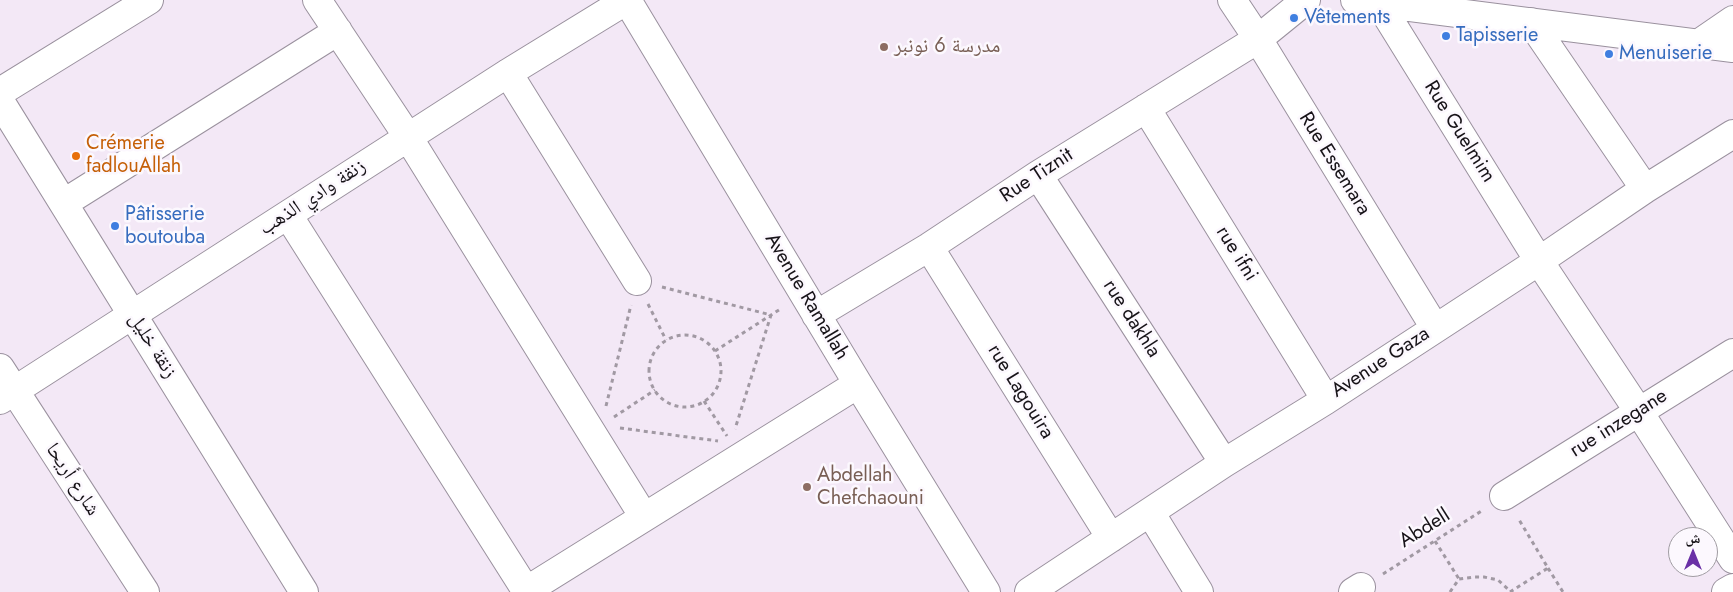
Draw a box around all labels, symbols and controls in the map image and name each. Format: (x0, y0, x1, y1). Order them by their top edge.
place label: Vêtements (1304, 6, 1390, 30)
marker: Vêtements (1288, 12, 1300, 24)
place label: Tapisserie (1456, 24, 1538, 48)
marker: Tapisserie (1440, 30, 1452, 42)
place label: مدرسة 6 نونبر (894, 35, 1000, 59)
marker: مدرسة 6 نونبر (878, 41, 890, 53)
place label: Menuiserie (1619, 42, 1712, 66)
marker: Menuiserie (1603, 48, 1615, 60)
street label: Rue Guelmim (1418, 77, 1500, 187)
street label: Rue Essemara (1293, 108, 1375, 220)
place label: Crémerie fadlouAllah (86, 132, 181, 179)
street label: Rue Tiznit (996, 144, 1078, 208)
marker: Crémerie fadlouAllah (70, 150, 82, 162)
street label: زنقة وادي الذهب (255, 155, 371, 241)
place label: Pâtisserie boutouba (125, 203, 205, 250)
marker: Pâtisserie boutouba (109, 220, 121, 232)
street label: rue ifni (1210, 222, 1262, 286)
street label: Avenue Ramallah (759, 229, 853, 365)
street label: rue dakhla (1097, 275, 1165, 363)
street label: زنقة خليل (123, 309, 181, 383)
street label: Avenue Gaza (1327, 322, 1435, 404)
street label: rue Lagouira (982, 340, 1058, 444)
street label: rue inzegane (1566, 385, 1672, 463)
street label: شارع أريحا (40, 439, 104, 521)
place label: Abdellah Chefchaouni (817, 464, 924, 511)
marker: Abdellah Chefchaouni (801, 481, 813, 493)
street label: Abdell (1395, 504, 1455, 554)
north arrow (1668, 527, 1718, 577)
text: ش (1686, 528, 1700, 548)

